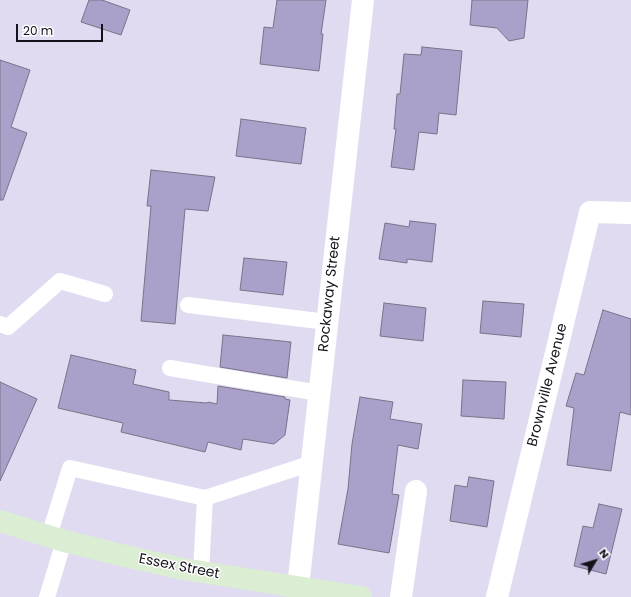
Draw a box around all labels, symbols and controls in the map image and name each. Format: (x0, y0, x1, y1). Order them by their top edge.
scale bar (18, 16, 105, 42)
text: 20 m (23, 22, 53, 39)
street label: Rockaway Street (316, 235, 344, 353)
street label: Brownville Avenue (525, 322, 571, 448)
north arrow (575, 541, 615, 581)
text: N (596, 545, 613, 562)
street label: Essex Street (137, 551, 221, 583)

